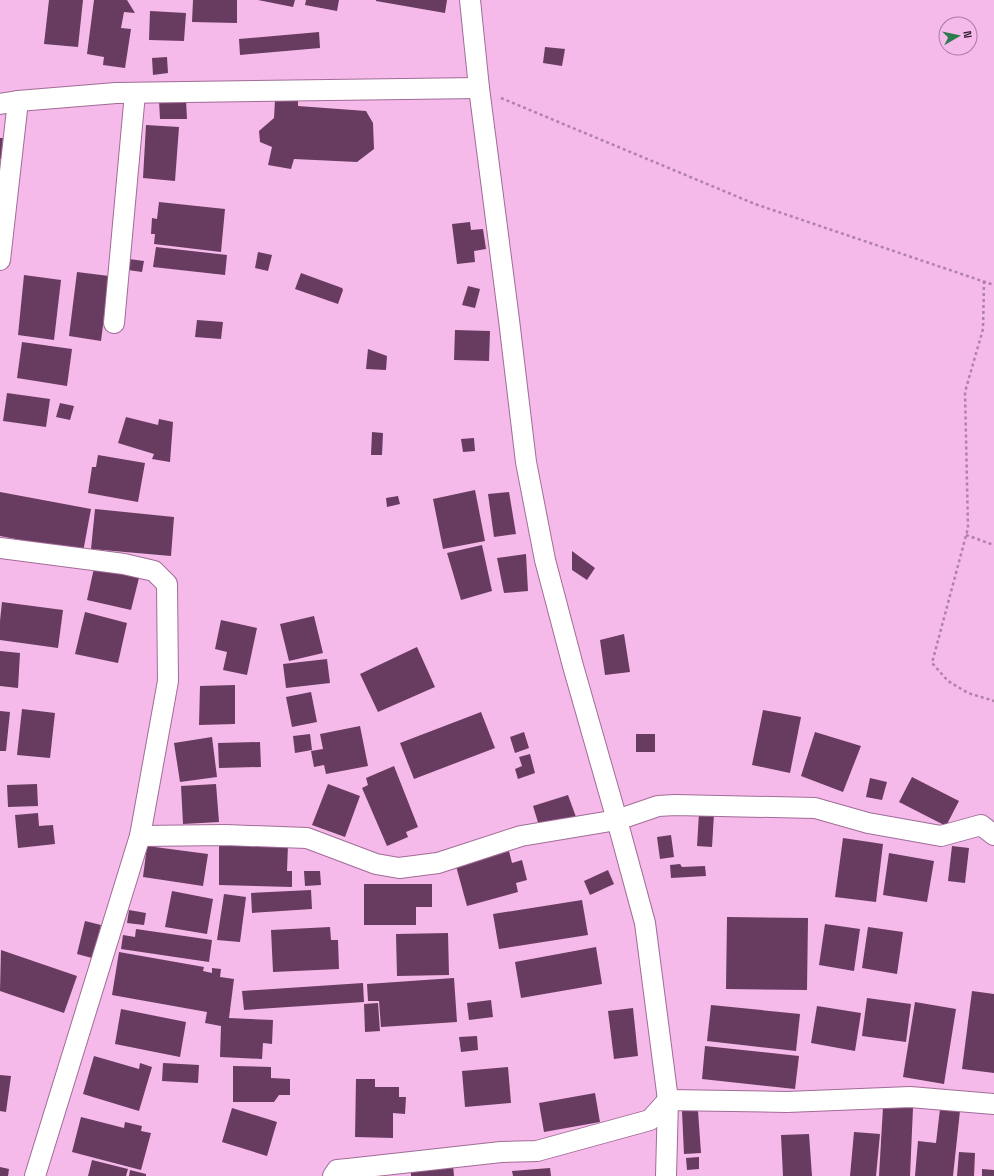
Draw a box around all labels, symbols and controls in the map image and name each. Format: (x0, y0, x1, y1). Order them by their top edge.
north arrow (938, 16, 978, 56)
text: N (960, 30, 975, 39)

